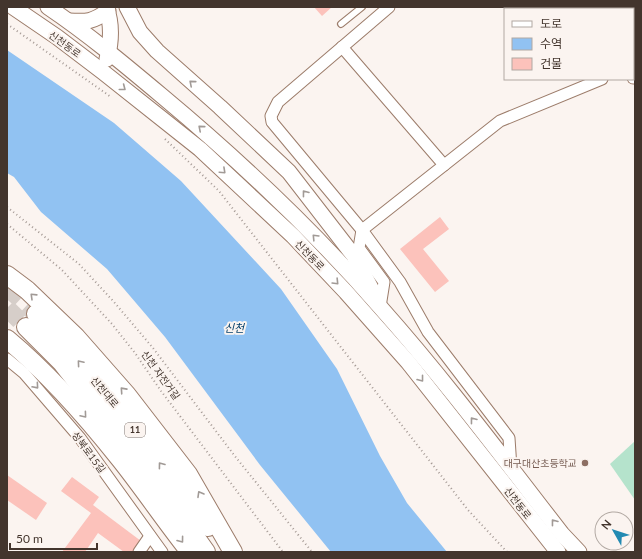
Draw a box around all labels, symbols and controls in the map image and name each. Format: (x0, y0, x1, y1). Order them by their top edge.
legend (504, 8, 634, 80)
text: 도로 (540, 16, 562, 31)
street label: 신천동로 (47, 28, 83, 60)
text: 수역 (540, 36, 562, 51)
text: 건물 (540, 56, 562, 71)
one-way arrow (190, 80, 197, 87)
one-way arrow (118, 84, 125, 91)
one-way arrow (198, 126, 205, 133)
one-way arrow (218, 166, 226, 174)
one-way arrow (303, 190, 310, 197)
one-way arrow (312, 234, 320, 242)
street label: 신천동로 (293, 238, 327, 272)
one-way arrow (331, 277, 339, 285)
one-way arrow (30, 294, 37, 301)
water label: 신천 (224, 321, 246, 334)
street label: 신천 자전거길 (139, 348, 183, 402)
one-way arrow (78, 360, 85, 368)
street label: 신천대로 (89, 374, 121, 410)
one-way arrow (417, 375, 424, 382)
one-way arrow (31, 381, 38, 388)
one-way arrow (120, 387, 127, 394)
one-way arrow (80, 411, 87, 418)
one-way arrow (471, 418, 478, 425)
road number: 11 (125, 423, 145, 437)
street label: 성북로15길 (70, 429, 108, 475)
place label: 대구대산초등학교 (503, 457, 577, 469)
marker: 대구대산초등학교 (580, 458, 590, 468)
one-way arrow (159, 462, 166, 469)
street label: 신천동로 (502, 485, 534, 521)
one-way arrow (197, 491, 204, 498)
north arrow (594, 511, 634, 551)
text: N (598, 517, 614, 532)
one-way arrow (551, 520, 558, 527)
scale bar (10, 525, 97, 551)
text: 50 m (16, 531, 43, 546)
one-way arrow (176, 536, 183, 543)

